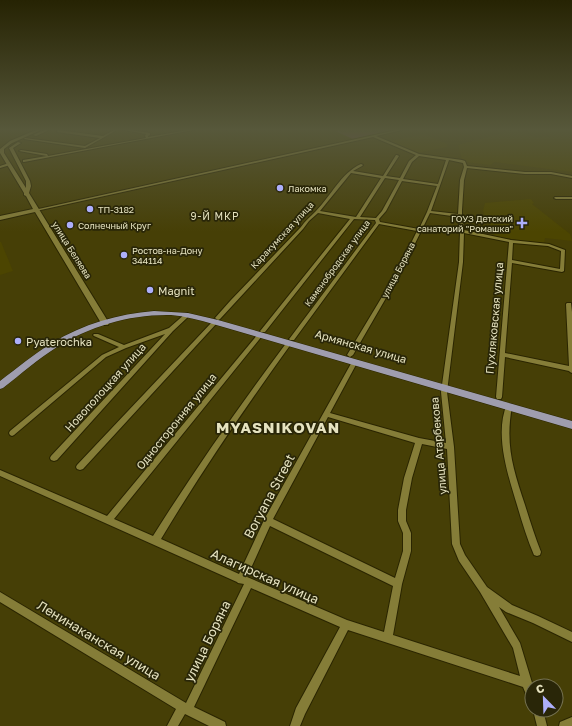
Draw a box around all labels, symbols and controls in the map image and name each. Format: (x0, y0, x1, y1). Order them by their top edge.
marker: Лакомка (275, 183, 285, 193)
place label: Лакомка (288, 183, 327, 194)
street label: Каракумская улица (248, 199, 316, 271)
marker: ТП-3182 (85, 204, 95, 214)
place label: ТП-3182 (98, 204, 134, 215)
district label: 9-Й МКР (190, 210, 240, 222)
place label: ГОУЗ Детский санаторий "Ромашка" (417, 213, 513, 234)
marker: ГОУЗ Детский санаторий "Ромашка" (516, 217, 528, 229)
street label: Каменобродская улица (302, 218, 372, 308)
street label: улица Беляева (50, 219, 94, 281)
marker: Солнечный Круг (65, 220, 75, 230)
place label: Солнечный Круг (78, 220, 151, 231)
street label: улица Боряна (379, 240, 417, 300)
place label: Ростов-на-Дону 344114 (132, 245, 203, 266)
marker: Ростов-на-Дону 344114 (119, 250, 129, 260)
street label: Пухляковская улица (483, 262, 505, 374)
place label: Magnit (158, 284, 195, 297)
marker: Magnit (145, 285, 155, 295)
street label: Армянская улица (314, 327, 408, 365)
place label: Pyaterochka (26, 335, 92, 348)
marker: Pyaterochka (13, 336, 23, 346)
street label: Новополоцкая улица (62, 340, 148, 434)
street label: Односторонняя улица (133, 370, 219, 472)
street label: улица Атарбекова (427, 397, 449, 495)
district label: MYASNIKOVAN (216, 418, 340, 436)
street label: Boryana Street (240, 451, 298, 541)
street label: Алагирская улица (209, 545, 321, 607)
street label: Ленинаканская улица (34, 597, 164, 683)
street label: улица Боряна (180, 598, 234, 684)
north arrow (524, 678, 564, 718)
text: С (534, 681, 546, 696)

